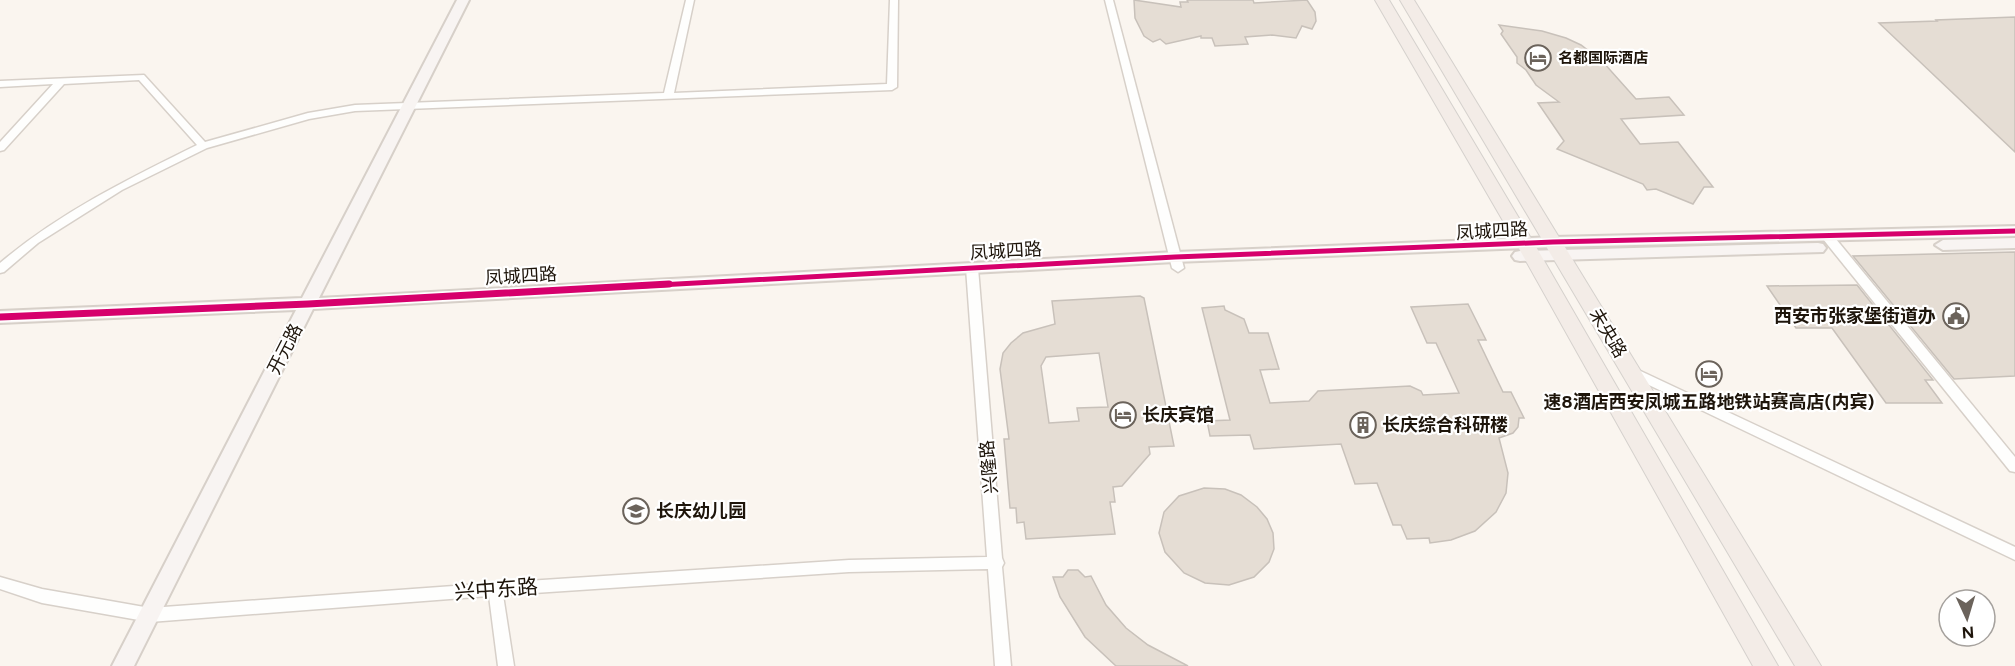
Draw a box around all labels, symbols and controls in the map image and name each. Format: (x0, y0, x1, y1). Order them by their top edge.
hotel icon: 名都国际酒店 (1523, 43, 1553, 73)
place label: 名都国际酒店 (1558, 49, 1648, 67)
street label: 凤城四路 (1455, 218, 1529, 244)
street label: 凤城四路 (969, 238, 1043, 264)
street label: 凤城四路 (484, 263, 558, 289)
public building icon: 西安市张家堡街道办 (1941, 301, 1971, 331)
street label: 未央路 (1585, 304, 1631, 362)
place label: 西安市张家堡街道办 (1774, 305, 1936, 327)
street label: 开元路 (263, 320, 307, 378)
hotel icon: 速8酒店西安凤城五路地铁站赛高店(内宾) (1694, 359, 1724, 389)
place label: 速8酒店西安凤城五路地铁站赛高店(内宾) (1544, 391, 1874, 413)
hotel icon: 长庆宾馆 (1108, 400, 1138, 430)
place label: 长庆宾馆 (1142, 404, 1214, 426)
building icon: 长庆综合科研楼 (1348, 410, 1378, 440)
place label: 长庆综合科研楼 (1382, 414, 1508, 436)
street label: 兴隆路 (976, 439, 1002, 495)
school or university icon: 长庆幼儿园 (621, 496, 651, 526)
place label: 长庆幼儿园 (656, 500, 746, 522)
street label: 兴中东路 (453, 574, 539, 604)
north arrow (1937, 588, 1997, 648)
text: N (1961, 623, 1975, 642)

